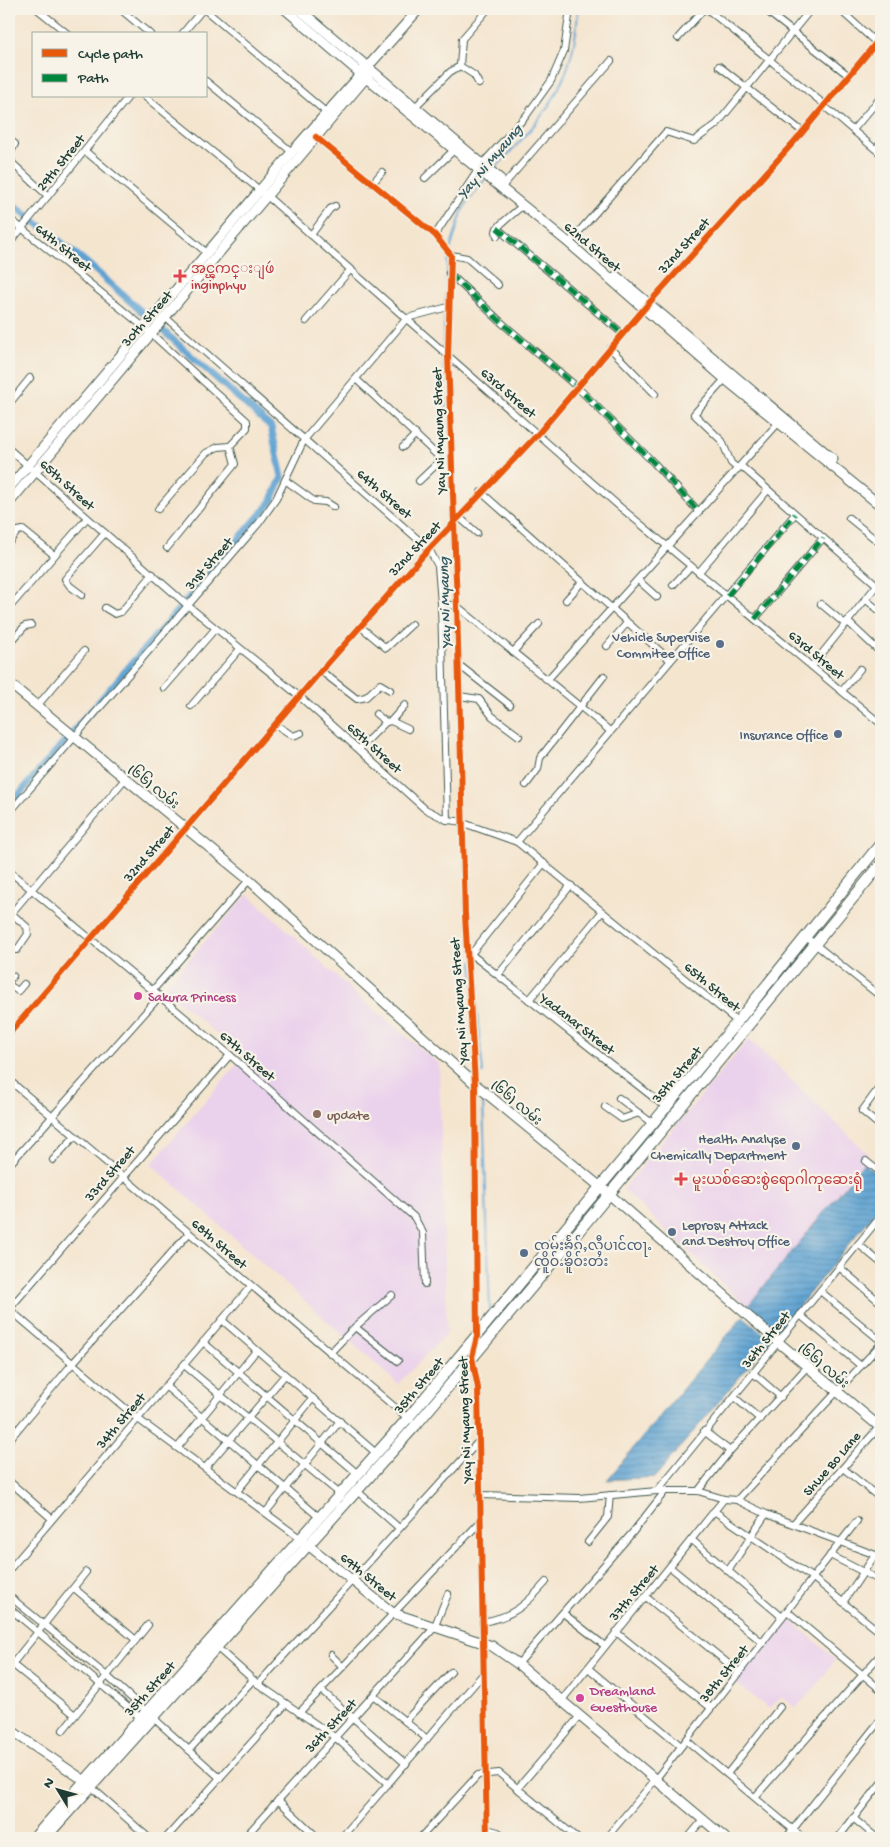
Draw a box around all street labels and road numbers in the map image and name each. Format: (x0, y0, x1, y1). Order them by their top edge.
street label: 29th Street (34, 131, 91, 195)
street label: 32nd Street (655, 214, 715, 279)
street label: 62nd Street (559, 219, 624, 278)
street label: 64th Street (31, 221, 95, 278)
street label: 30th Street (118, 287, 178, 352)
street label: 63rd Street (476, 365, 540, 424)
street label: Yay Ni Myaung Street (430, 366, 451, 496)
street label: 65th Street (35, 457, 98, 516)
street label: 64th Street (352, 466, 415, 524)
street label: 32nd Street (385, 518, 447, 582)
street label: 31st Street (182, 534, 238, 595)
street label: 63rd Street (784, 627, 848, 685)
street label: 65th Street (342, 720, 405, 779)
street label: (၆၆) လမ်း (123, 759, 184, 814)
street label: 32nd Street (120, 822, 180, 887)
street label: Yay Ni Myaung Street (448, 936, 474, 1066)
street label: 65th Street (680, 959, 744, 1017)
street label: Yadanar Street (534, 989, 618, 1060)
street label: 67th Street (215, 1028, 279, 1087)
street label: 35th Street (649, 1043, 707, 1108)
street label: (၆၆) လမ်း (486, 1075, 547, 1130)
street label: 33rd Street (81, 1142, 141, 1207)
street label: 68th Street (187, 1216, 251, 1275)
street label: 36th Street (738, 1308, 796, 1373)
street label: (၆၆) လမ်း (793, 1338, 854, 1393)
street label: 35th Street (391, 1354, 449, 1419)
street label: Yay Ni Myaung Street (456, 1355, 477, 1485)
street label: 34th Street (93, 1389, 151, 1454)
street label: Shwe Bo Lane (800, 1428, 866, 1500)
street label: 69th Street (336, 1550, 400, 1607)
street label: 37th Street (606, 1561, 664, 1626)
street label: 38th Street (696, 1641, 754, 1707)
street label: 35th Street (121, 1658, 181, 1722)
street label: 36th Street (302, 1695, 362, 1758)

